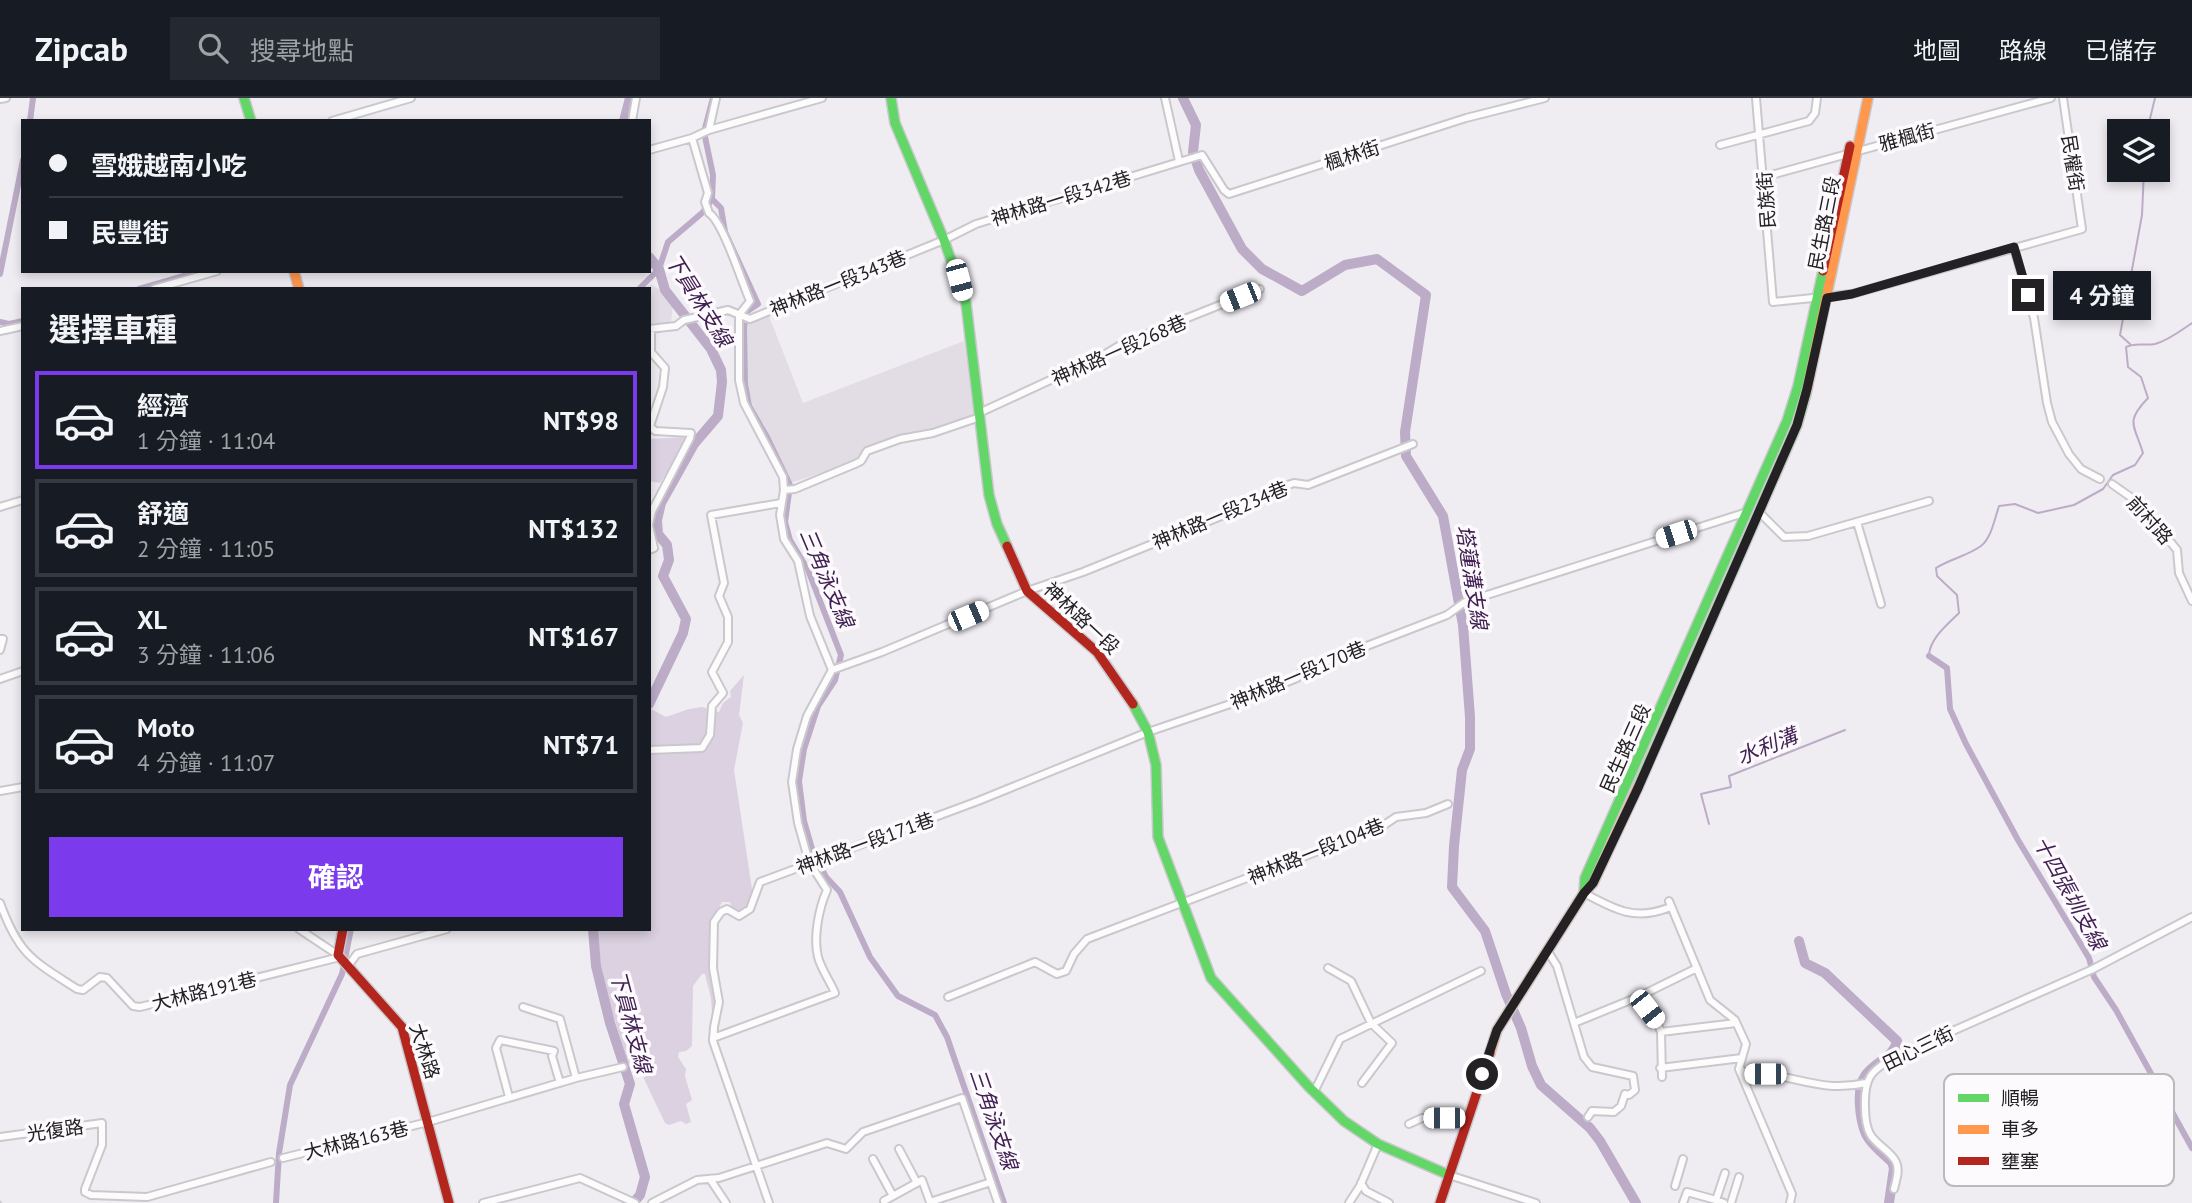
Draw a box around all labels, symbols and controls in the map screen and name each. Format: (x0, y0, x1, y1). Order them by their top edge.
search box (170, 17, 660, 80)
text: Zipcab (35, 27, 128, 70)
icon: search (194, 29, 232, 67)
text: 搜尋地點 (250, 34, 354, 67)
text: 地圖 (1913, 35, 1961, 66)
text: 路線 (1999, 35, 2047, 66)
text: 已儲存 (2085, 35, 2157, 66)
street label: 雅楓街 (1876, 118, 1938, 156)
map controls (2107, 119, 2170, 182)
button: layers (2107, 119, 2170, 182)
street label: 民權街 (2057, 133, 2089, 193)
street label: 楓林街 (1321, 135, 1383, 175)
text: 雪娥越南小吃 (91, 149, 247, 182)
street label: 神林路一段342巷 (988, 165, 1134, 231)
street label: 民族街 (1752, 171, 1780, 229)
street label: 民生路三段 (1803, 174, 1845, 272)
text: 民豐街 (91, 216, 169, 249)
street label: 神林路一段343巷 (766, 245, 910, 321)
water label: 下員林支線 (660, 248, 739, 353)
car (944, 257, 975, 303)
callout: 4 分鐘 (2052, 270, 2150, 320)
car (1217, 279, 1264, 315)
route end (2012, 279, 2044, 311)
text: 4 分鐘 (2070, 281, 2134, 310)
text: 選擇車種 (49, 308, 177, 350)
street label: 神林路一段268巷 (1048, 310, 1190, 390)
icon: car (53, 389, 116, 452)
text: 經濟 (137, 389, 189, 422)
text: NT$98 (543, 404, 619, 437)
text: 1 分鐘 · 11:04 (137, 426, 275, 455)
street label: 神林路一段234巷 (1149, 476, 1291, 554)
street label: 前村路 (2122, 491, 2178, 549)
icon: car (53, 497, 116, 560)
text: 舒適 (137, 497, 189, 530)
text: NT$132 (528, 512, 619, 545)
car (1653, 518, 1700, 550)
water label: 塔蓮溝支線 (1450, 523, 1494, 633)
water label: 三角泳支線 (794, 524, 861, 633)
text: 2 分鐘 · 11:05 (137, 534, 275, 563)
street label: 神林路一段 (1039, 577, 1125, 659)
car (945, 598, 992, 634)
text: XL (137, 603, 167, 636)
icon: car (53, 605, 116, 668)
text: NT$167 (528, 620, 619, 653)
street label: 神林路一段170巷 (1227, 636, 1369, 714)
text: 3 分鐘 · 11:06 (137, 640, 275, 669)
street label: 民生路三段 (1595, 700, 1655, 796)
text: Moto (137, 711, 195, 744)
icon: car (53, 713, 116, 776)
water label: 水利溝 (1733, 721, 1804, 770)
text: NT$71 (543, 728, 619, 761)
text: 4 分鐘 · 11:07 (137, 748, 275, 777)
street label: 神林路一段171巷 (793, 807, 937, 879)
street label: 神林路一段104巷 (1244, 813, 1388, 889)
water label: 十四張圳支線 (2028, 831, 2113, 956)
button: 確認 (49, 837, 623, 917)
street label: 大林路191巷 (149, 966, 259, 1016)
water label: 下員林支線 (604, 968, 658, 1078)
car (1626, 986, 1669, 1032)
street label: 大林路 (405, 1020, 445, 1082)
street label: 田心三街 (1879, 1021, 1957, 1075)
route start (1466, 1058, 1498, 1090)
car (1745, 1064, 1787, 1085)
water label: 三角泳支線 (964, 1065, 1025, 1175)
legend (1944, 1074, 2174, 1186)
text: 順暢 (2001, 1086, 2039, 1110)
car (1424, 1108, 1466, 1129)
street label: 光復路 (25, 1114, 85, 1146)
street label: 大林路163巷 (301, 1115, 411, 1165)
text: 車多 (2001, 1117, 2039, 1141)
text: 壅塞 (2001, 1149, 2039, 1173)

